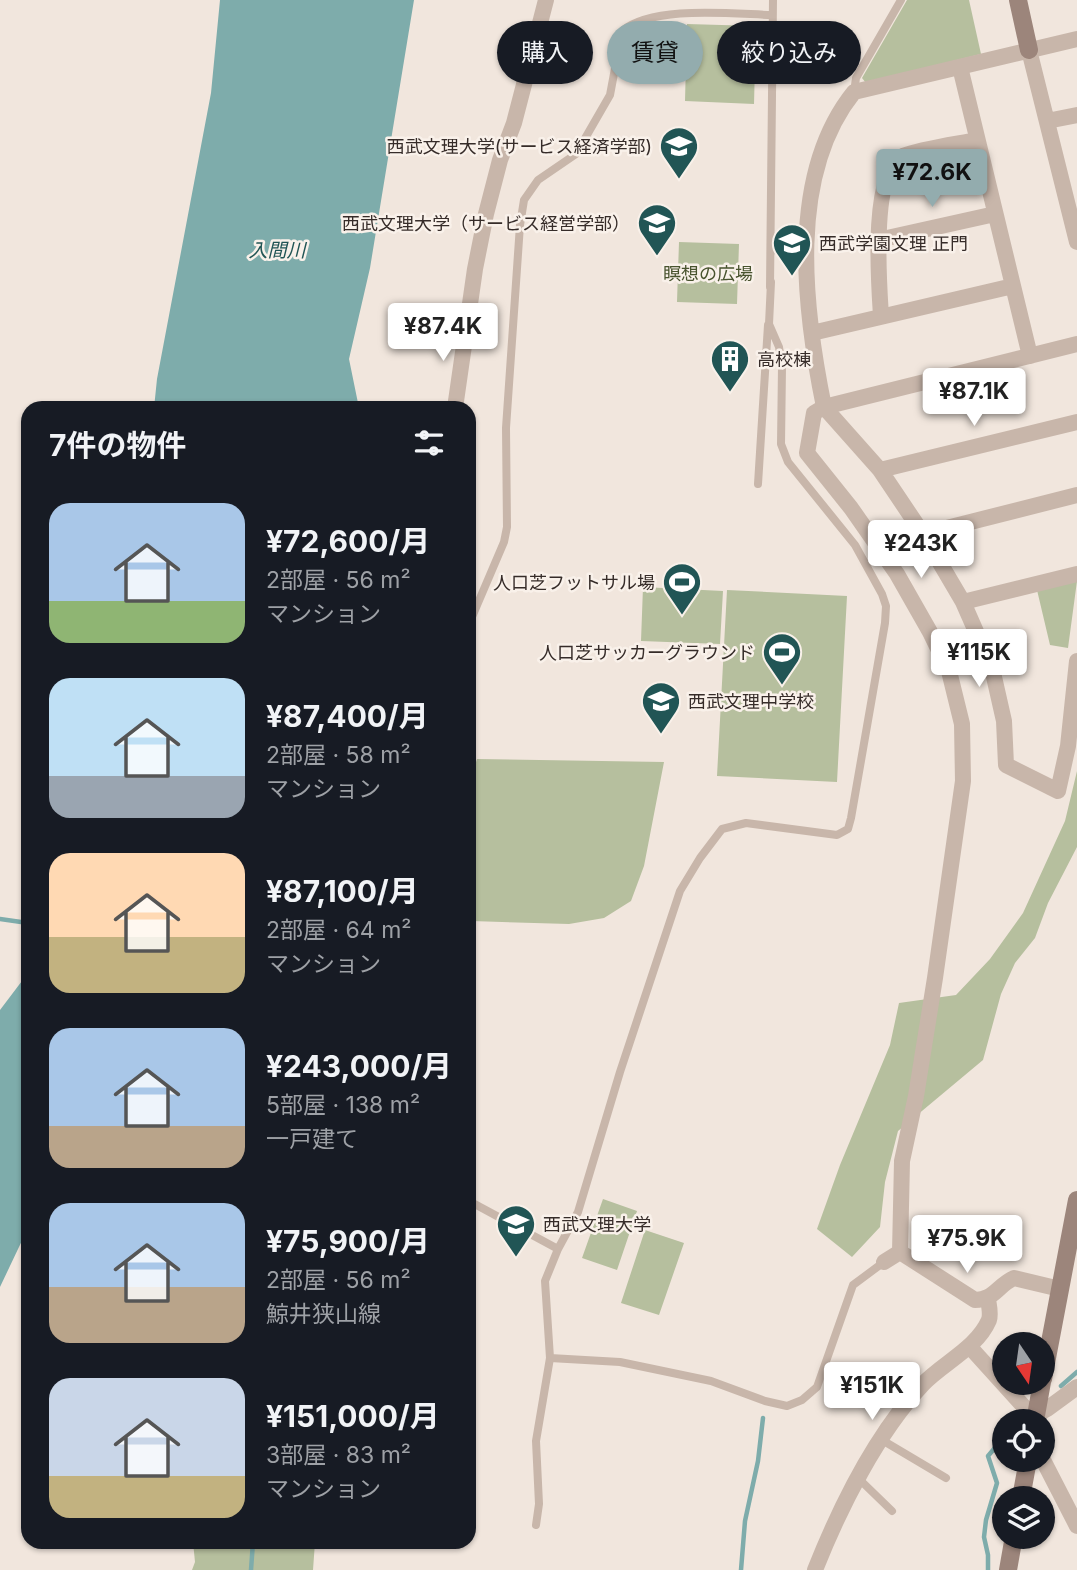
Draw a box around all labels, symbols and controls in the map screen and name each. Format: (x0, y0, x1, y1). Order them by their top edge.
chip: 購入 (497, 21, 593, 84)
chip: 賃貸 (607, 21, 703, 84)
chip: 絞り込み (717, 21, 861, 84)
school or university icon: 西武文理大学(サービス経済学部) (658, 125, 700, 180)
place label: 西武文理大学(サービス経済学部) (387, 136, 652, 157)
pin: ¥72.6K (875, 150, 989, 209)
text: ¥72.6K (892, 158, 972, 186)
school or university icon: 西武文理大学（サービス経営学部） (636, 202, 678, 257)
place label: 西武文理大学（サービス経営学部） (342, 213, 630, 234)
school or university icon: 西武学園文理 正門 (771, 222, 813, 277)
place label: 西武学園文理 正門 (819, 233, 968, 254)
water label: 入間川 (248, 239, 307, 262)
park label: 瞑想の広場 (663, 263, 753, 284)
pin: ¥87.4K (386, 304, 500, 363)
text: ¥87.4K (404, 312, 482, 340)
building icon: 高校棟 (709, 338, 751, 393)
place label: 高校棟 (757, 349, 811, 370)
pin: ¥87.1K (917, 368, 1031, 428)
text: ¥87.1K (939, 377, 1009, 405)
icon: filters (410, 424, 448, 462)
text: 7件の物件 (49, 427, 186, 463)
pin: ¥243K (872, 520, 970, 580)
text: ¥72,600/月 (266, 523, 430, 559)
text: ¥243K (884, 529, 958, 557)
icon: home (105, 531, 189, 615)
sports icon: 人口芝フットサル場 (661, 561, 703, 616)
text: 2部屋 · 56 m² (266, 566, 411, 594)
place label: 人口芝フットサル場 (493, 572, 655, 593)
text: マンション (266, 600, 381, 628)
pin: ¥115K (930, 630, 1028, 689)
sports icon: 人口芝サッカーグラウンド (761, 631, 803, 686)
text: ¥115K (947, 638, 1011, 666)
place label: 人口芝サッカーグラウンド (539, 642, 755, 663)
school or university icon: 西武文理中学校 (640, 680, 682, 735)
place label: 西武文理中学校 (688, 691, 814, 712)
text: ¥87,400/月 (266, 698, 429, 734)
icon: home (105, 706, 189, 790)
text: 2部屋 · 58 m² (266, 741, 411, 769)
text: マンション (266, 775, 381, 803)
text: ¥87,100/月 (266, 873, 419, 909)
icon: home (105, 881, 189, 965)
text: 2部屋 · 64 m² (266, 916, 412, 944)
text: マンション (266, 950, 381, 978)
text: ¥243,000/月 (266, 1048, 452, 1084)
icon: home (105, 1056, 189, 1140)
text: 5部屋 · 138 m² (266, 1091, 420, 1119)
text: 一戸建て (266, 1125, 358, 1153)
school or university icon: 西武文理大学 (495, 1203, 537, 1258)
place label: 西武文理大学 (543, 1214, 651, 1235)
pin: ¥75.9K (910, 1216, 1024, 1275)
text: ¥75,900/月 (266, 1223, 430, 1259)
text: ¥75.9K (927, 1224, 1007, 1252)
icon: home (105, 1231, 189, 1315)
text: 2部屋 · 56 m² (266, 1266, 411, 1294)
text: 鯨井狭山線 (266, 1300, 381, 1328)
north arrow (992, 1332, 1055, 1395)
map controls (992, 1332, 1055, 1549)
pin: ¥151K (823, 1362, 921, 1422)
text: ¥151K (840, 1371, 904, 1399)
text: ¥151,000/月 (266, 1398, 440, 1434)
icon: home (105, 1406, 189, 1490)
button: locate (992, 1409, 1055, 1472)
text: 3部屋 · 83 m² (266, 1441, 411, 1469)
text: マンション (266, 1475, 381, 1503)
button: layers (992, 1486, 1055, 1549)

